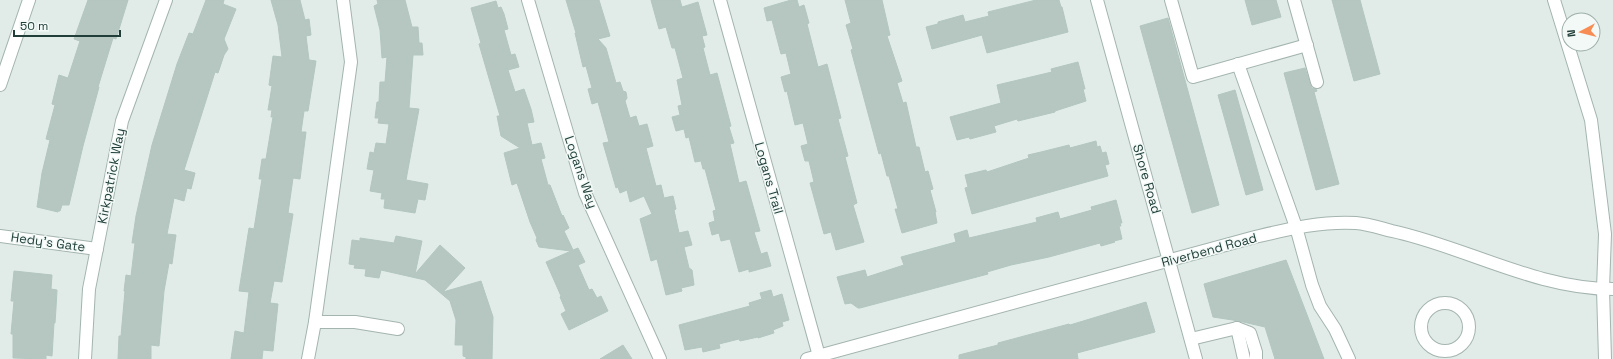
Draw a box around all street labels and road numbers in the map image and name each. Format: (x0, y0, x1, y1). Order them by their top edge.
street label: Kirkpatrick Way (93, 127, 129, 225)
street label: Logans Way (561, 134, 601, 210)
street label: Logans Trail (751, 140, 787, 216)
street label: Shore Road (1129, 142, 1165, 216)
street label: Hedy's Gate (10, 228, 86, 256)
street label: Riverbend Road (1159, 229, 1259, 271)

